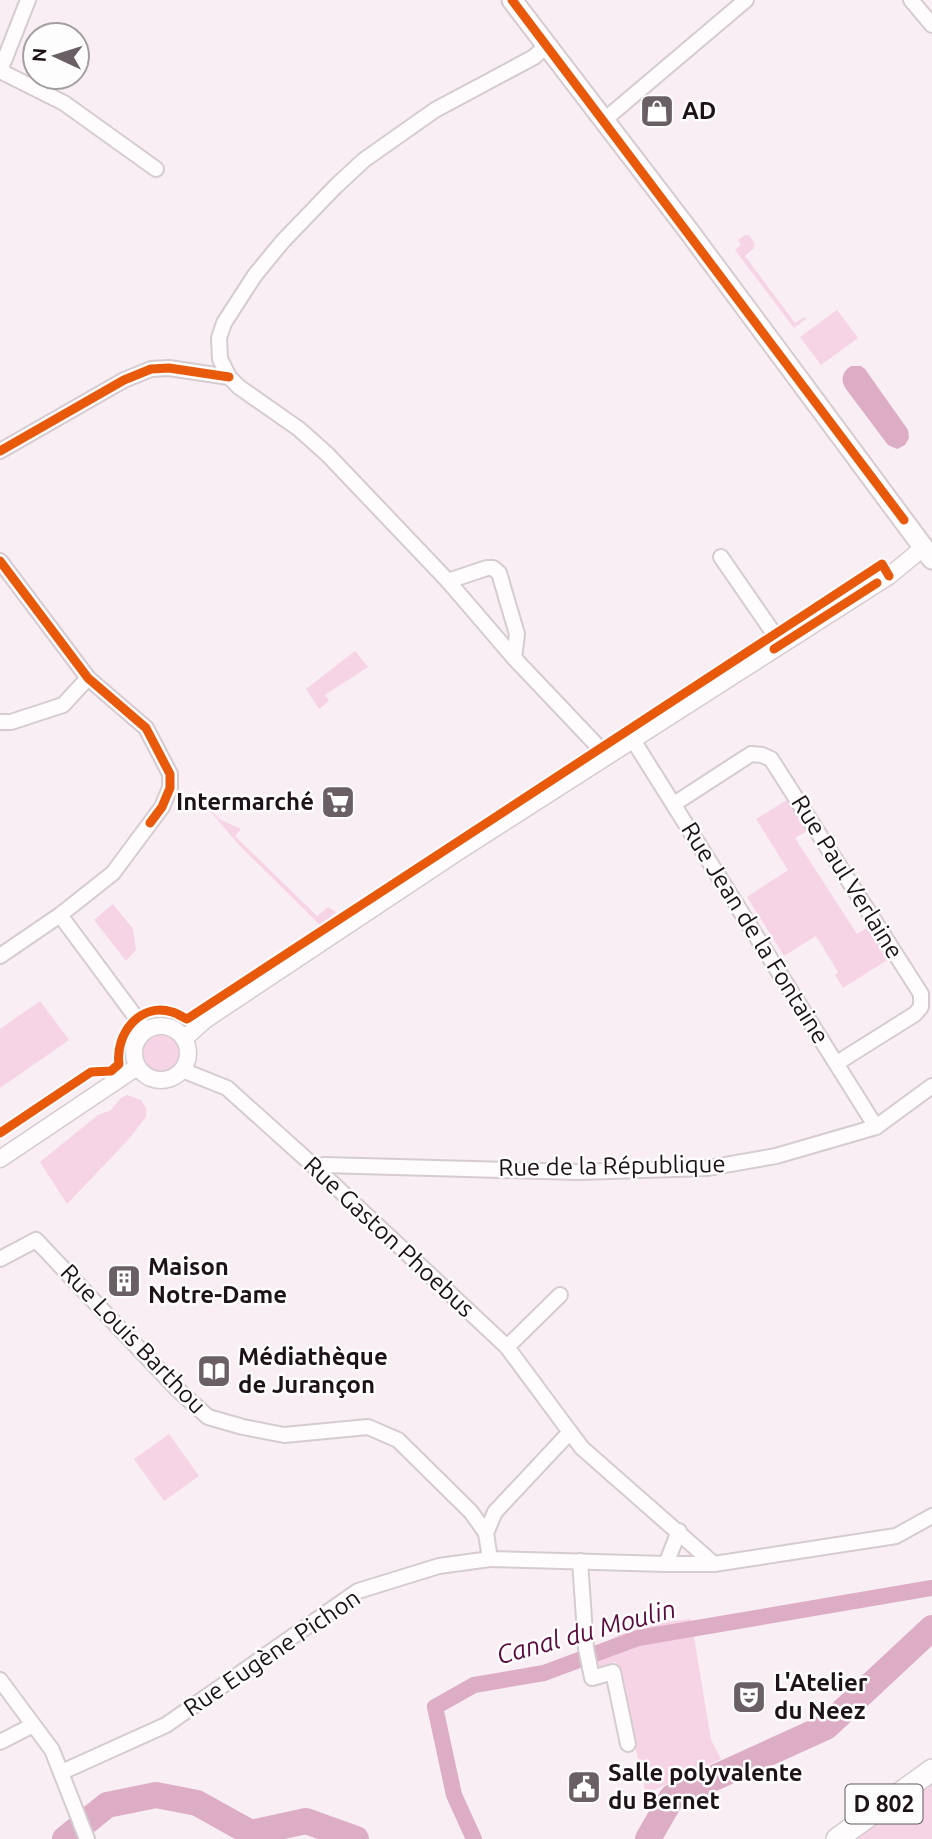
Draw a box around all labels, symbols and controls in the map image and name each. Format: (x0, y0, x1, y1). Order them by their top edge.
north arrow (21, 21, 91, 91)
text: N (28, 47, 51, 63)
shop icon: AD (638, 92, 676, 130)
place label: AD (682, 97, 716, 124)
supermarket icon: Intermarché (319, 783, 357, 821)
place label: Intermarché (176, 788, 314, 815)
street label: Rue Paul Verlaine (786, 790, 909, 963)
street label: Rue Jean de la Fontaine (676, 817, 835, 1048)
street label: Rue de la République (498, 1150, 726, 1181)
street label: Rue Gaston Phoebus (299, 1151, 480, 1322)
place label: Maison Notre-Dame (148, 1253, 287, 1308)
street label: Rue Louis Barthou (55, 1259, 211, 1419)
building icon: Maison Notre-Dame (105, 1262, 143, 1300)
place label: Médiathèque de Jurançon (238, 1343, 388, 1398)
library icon: Médiathèque de Jurançon (195, 1352, 233, 1390)
street label: Rue Eugène Pichon (178, 1584, 365, 1722)
water label: Canal du Moulin (493, 1594, 679, 1669)
place label: L'Atelier du Neez (774, 1669, 868, 1724)
theatre icon: L'Atelier du Neez (730, 1678, 768, 1716)
place label: Salle polyvalente du Bernet (608, 1759, 803, 1814)
public building icon: Salle polyvalente du Bernet (565, 1768, 603, 1806)
road number: D 802 (846, 1784, 922, 1824)

